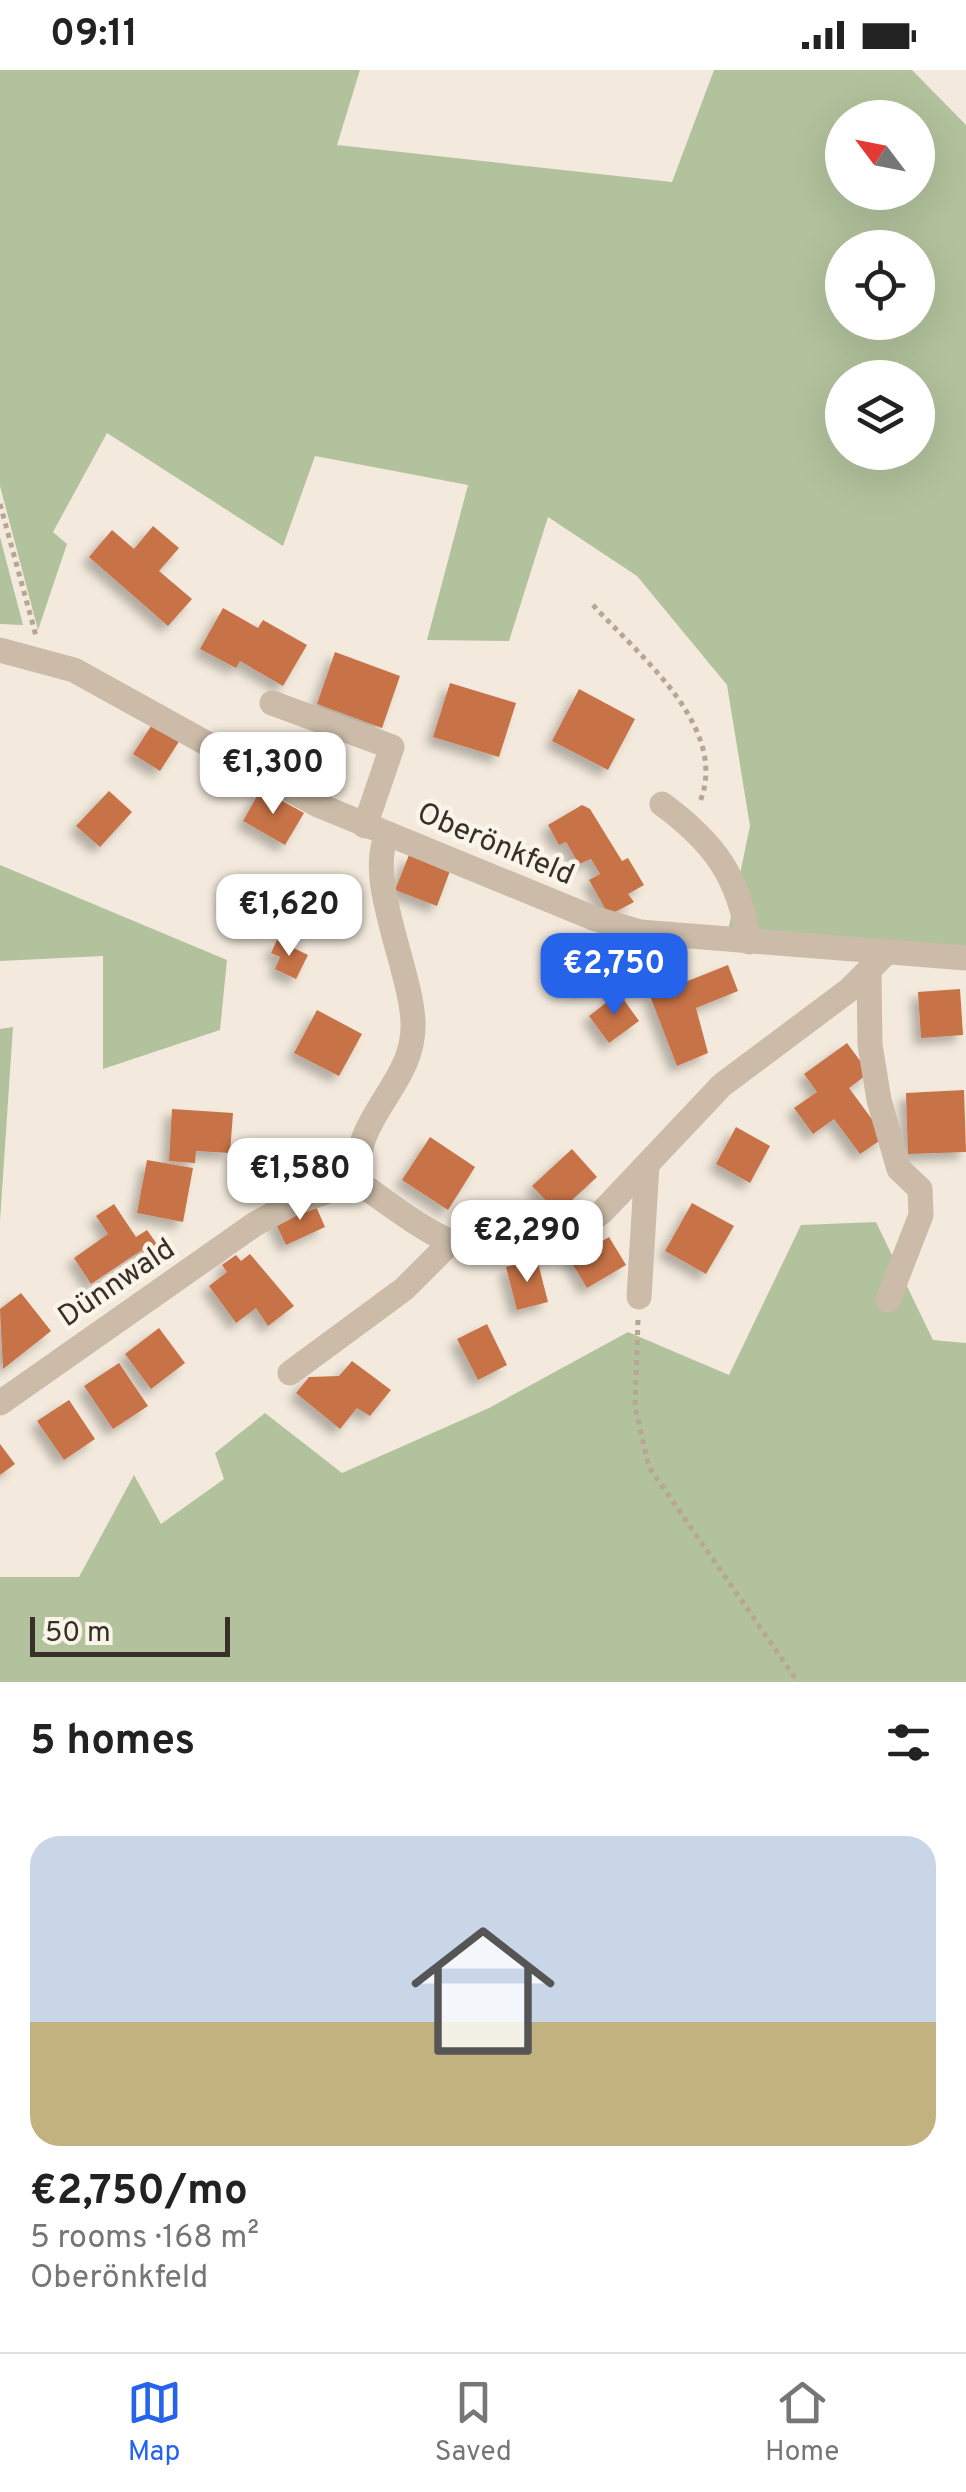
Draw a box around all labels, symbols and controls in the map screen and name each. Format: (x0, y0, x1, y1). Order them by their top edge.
text: 09:11 (50, 11, 138, 60)
north arrow (825, 100, 935, 210)
map controls (825, 100, 935, 470)
button: locate (825, 230, 935, 340)
button: layers (825, 360, 935, 470)
pin: €1,300 (192, 732, 354, 817)
text: €1,300 (222, 744, 324, 784)
street label: Oberönkfeld (411, 796, 579, 895)
pin: €1,620 (208, 874, 370, 959)
text: €1,620 (238, 886, 340, 926)
pin: €2,750 (533, 933, 695, 1018)
text: €2,750 (563, 945, 665, 985)
pin: €1,580 (219, 1138, 381, 1223)
text: €1,580 (249, 1150, 351, 1190)
pin: €2,290 (446, 1200, 608, 1285)
text: €2,290 (473, 1212, 581, 1252)
street label: Dünnwald (52, 1232, 183, 1337)
scale bar (30, 1612, 230, 1656)
text: 50 m (45, 1616, 111, 1652)
icon: filters (881, 1715, 936, 1770)
text: 5 homes (30, 1716, 195, 1769)
icon: home (393, 1901, 573, 2081)
text: €2,750/mo (30, 2166, 248, 2219)
text: 5 rooms · 168 m² (30, 2219, 259, 2259)
text: Oberönkfeld (30, 2259, 208, 2299)
tab: Map (127, 2375, 182, 2471)
tab: Saved (435, 2375, 512, 2471)
tab: Home (765, 2375, 839, 2471)

